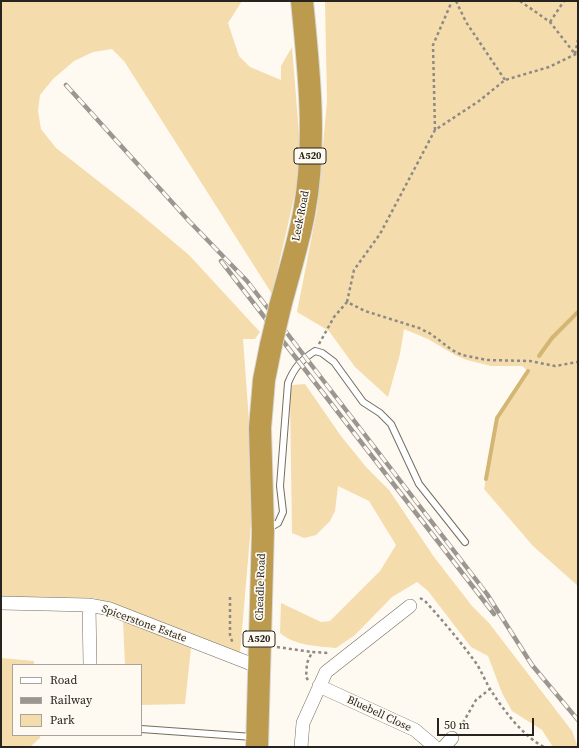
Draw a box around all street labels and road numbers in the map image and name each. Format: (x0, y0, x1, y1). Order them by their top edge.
road number: A520 (294, 148, 326, 164)
street label: Leek Road (290, 190, 312, 242)
street label: Cheadle Road (253, 553, 269, 621)
street label: Spicerstone Estate (100, 602, 188, 646)
road number: A520 (243, 631, 275, 647)
street label: Bluebell Close (345, 693, 413, 735)

